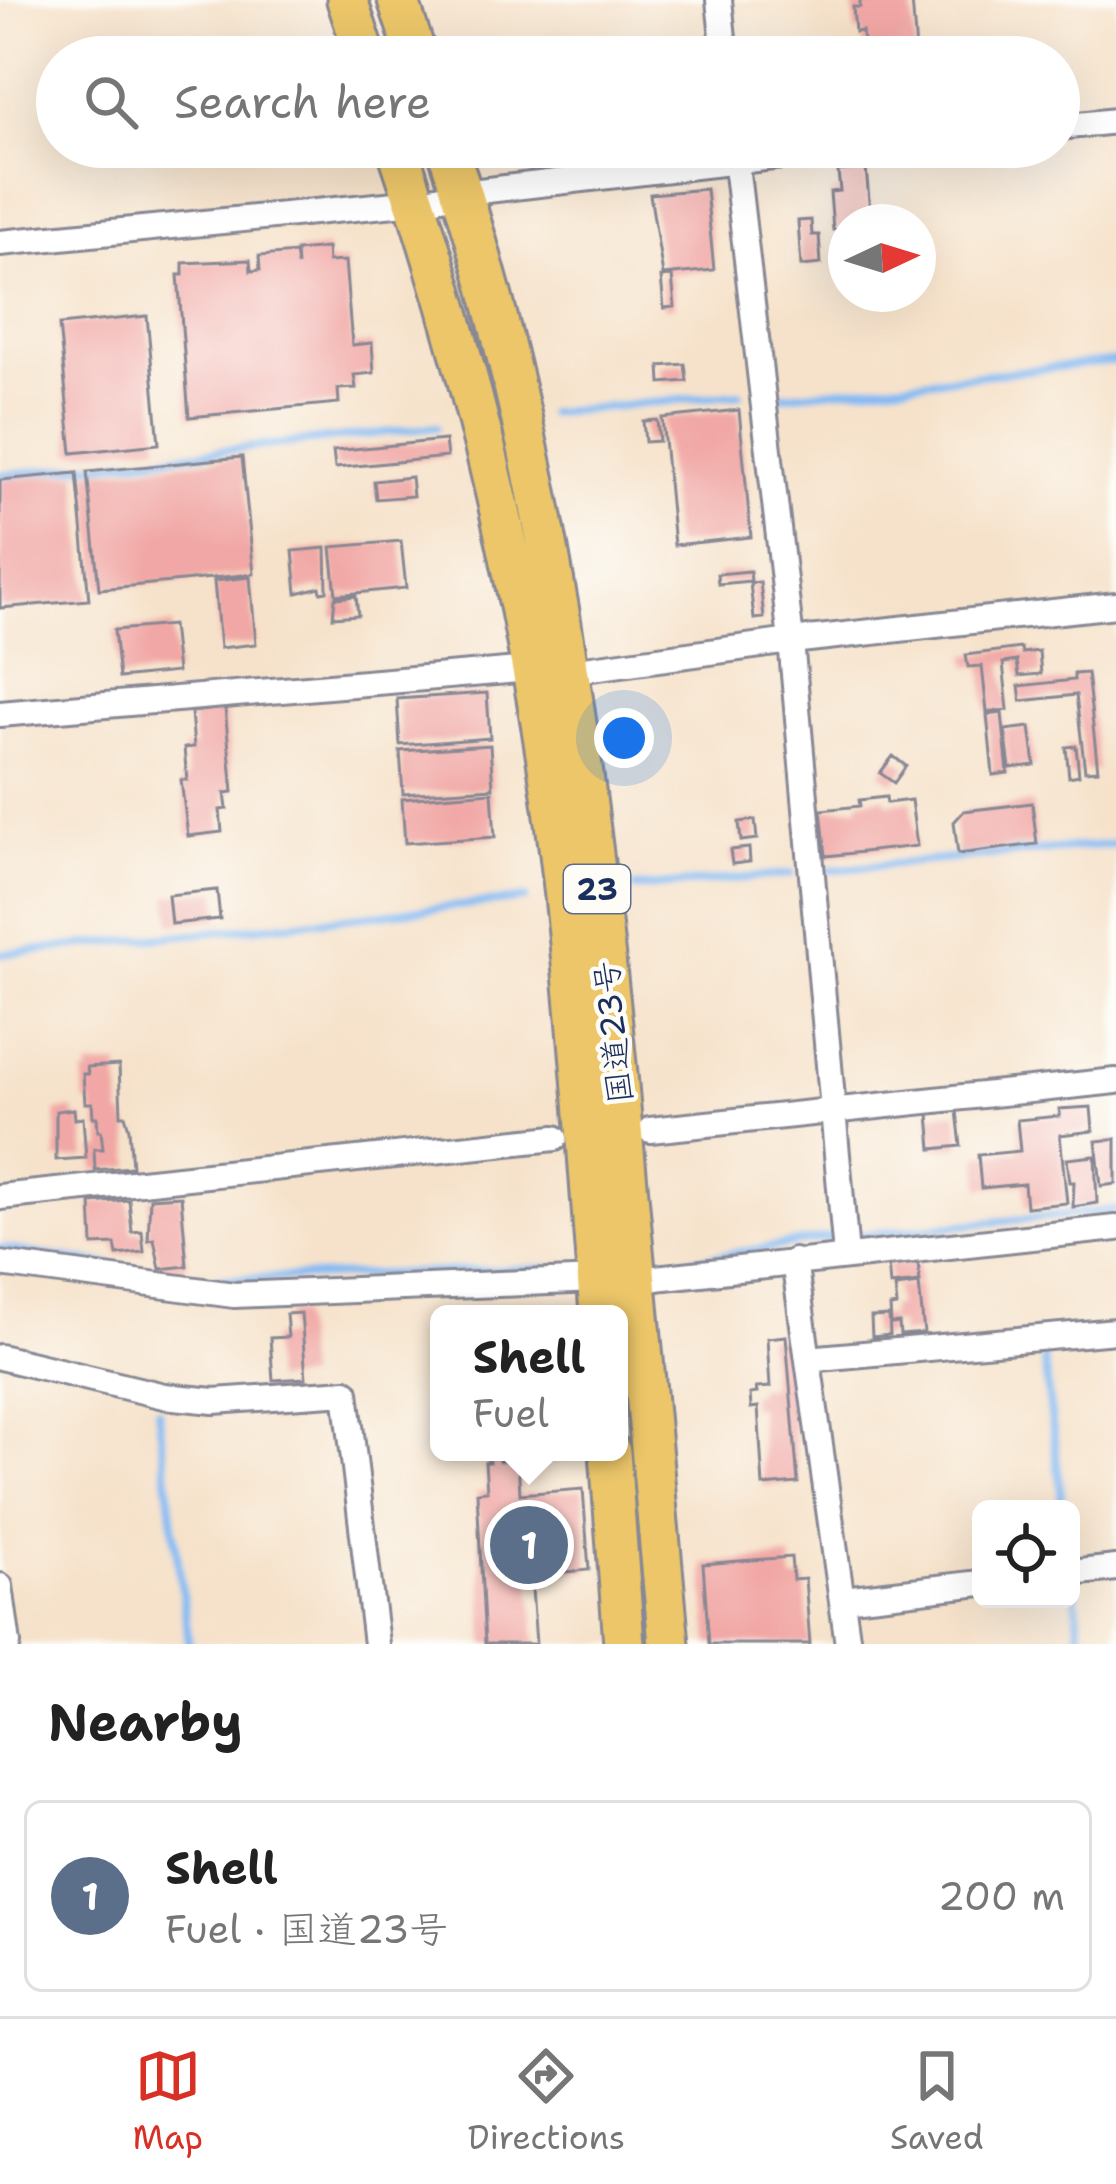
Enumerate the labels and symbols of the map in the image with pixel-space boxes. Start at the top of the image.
north arrow [828,204,936,312]
your location [594,708,654,768]
road number: 23 [564,865,630,913]
street label: 国道23号 [583,958,643,1106]
pin: 1 [490,1500,568,1590]

